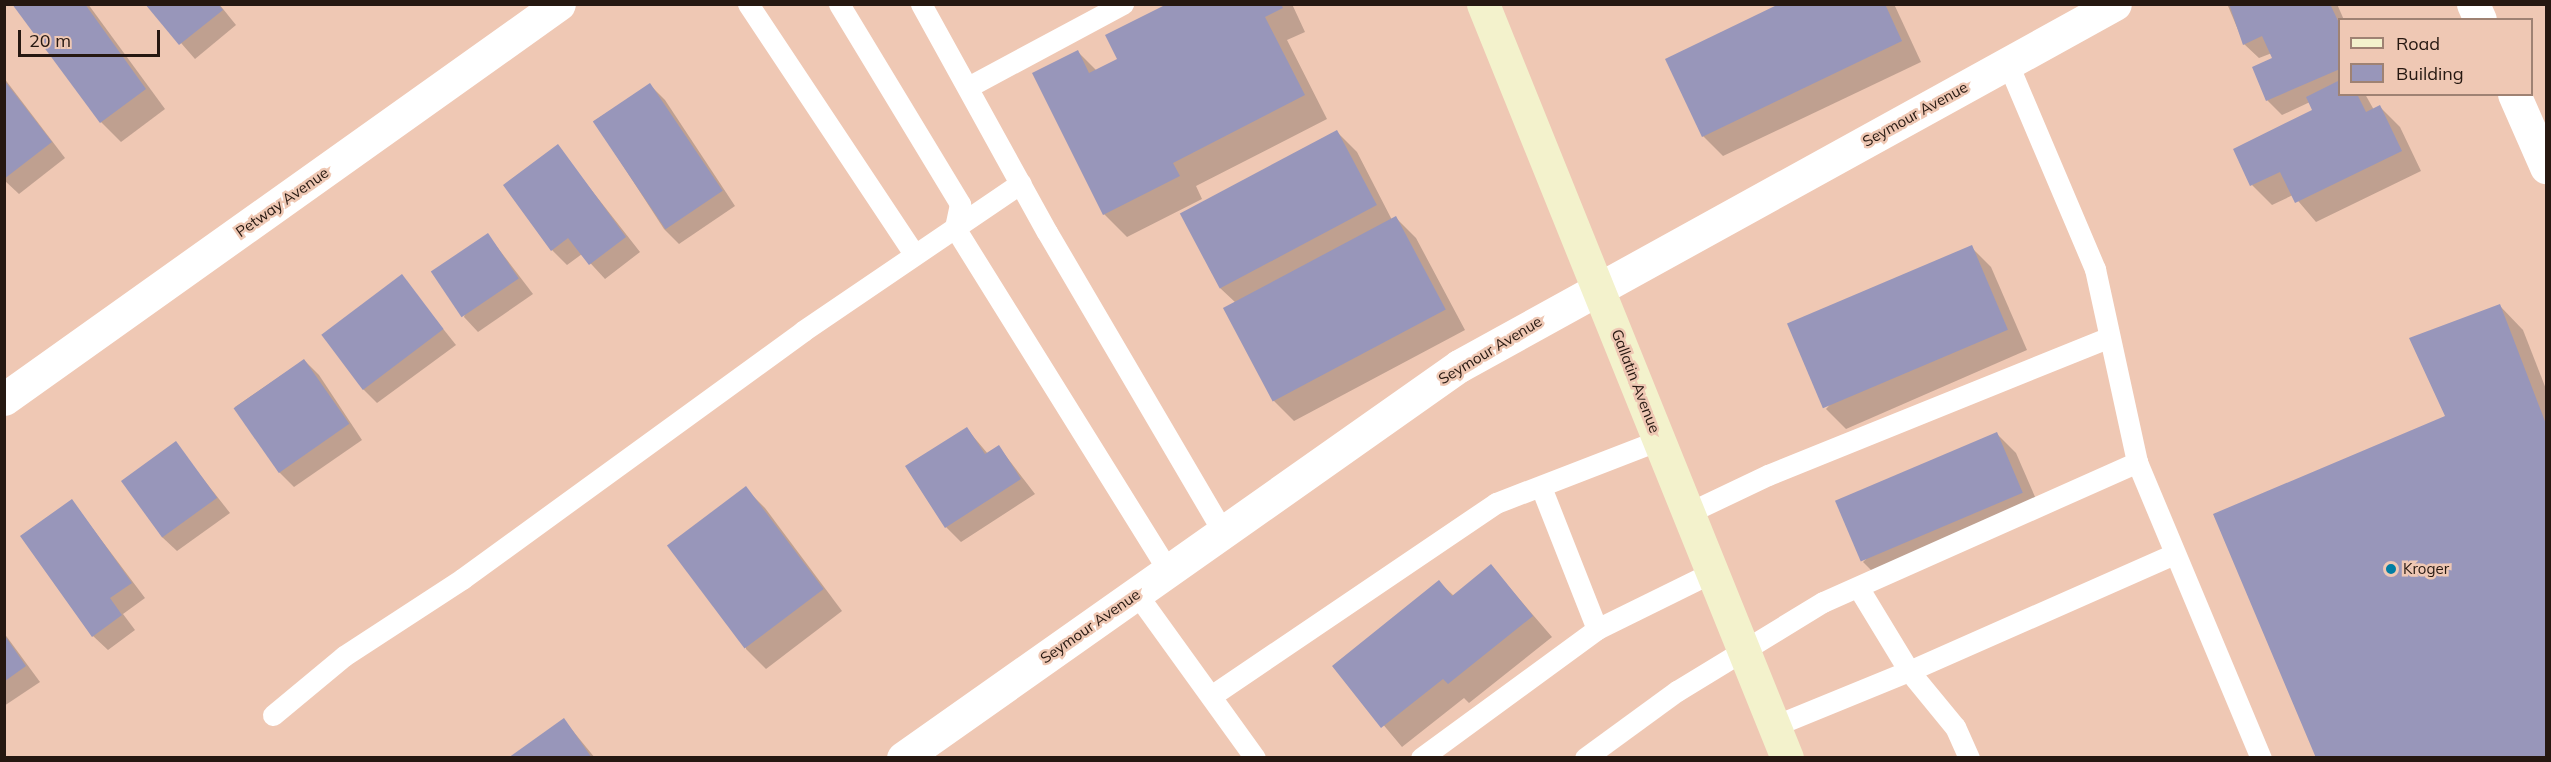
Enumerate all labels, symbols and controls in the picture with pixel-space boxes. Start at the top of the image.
scale bar [21,18,164,56]
legend [2338,18,2533,96]
text: 20 m [29,29,71,52]
text: Road [2396,32,2440,55]
text: Building [2396,62,2464,85]
street label: Seymour Avenue [1859,78,1971,150]
street label: Petway Avenue [232,163,332,241]
street label: Seymour Avenue [1435,312,1545,388]
street label: Gallatin Avenue [1608,326,1664,436]
place label: Kroger [2403,560,2449,578]
marker: Kroger [2384,562,2398,576]
street label: Seymour Avenue [1037,585,1143,667]

